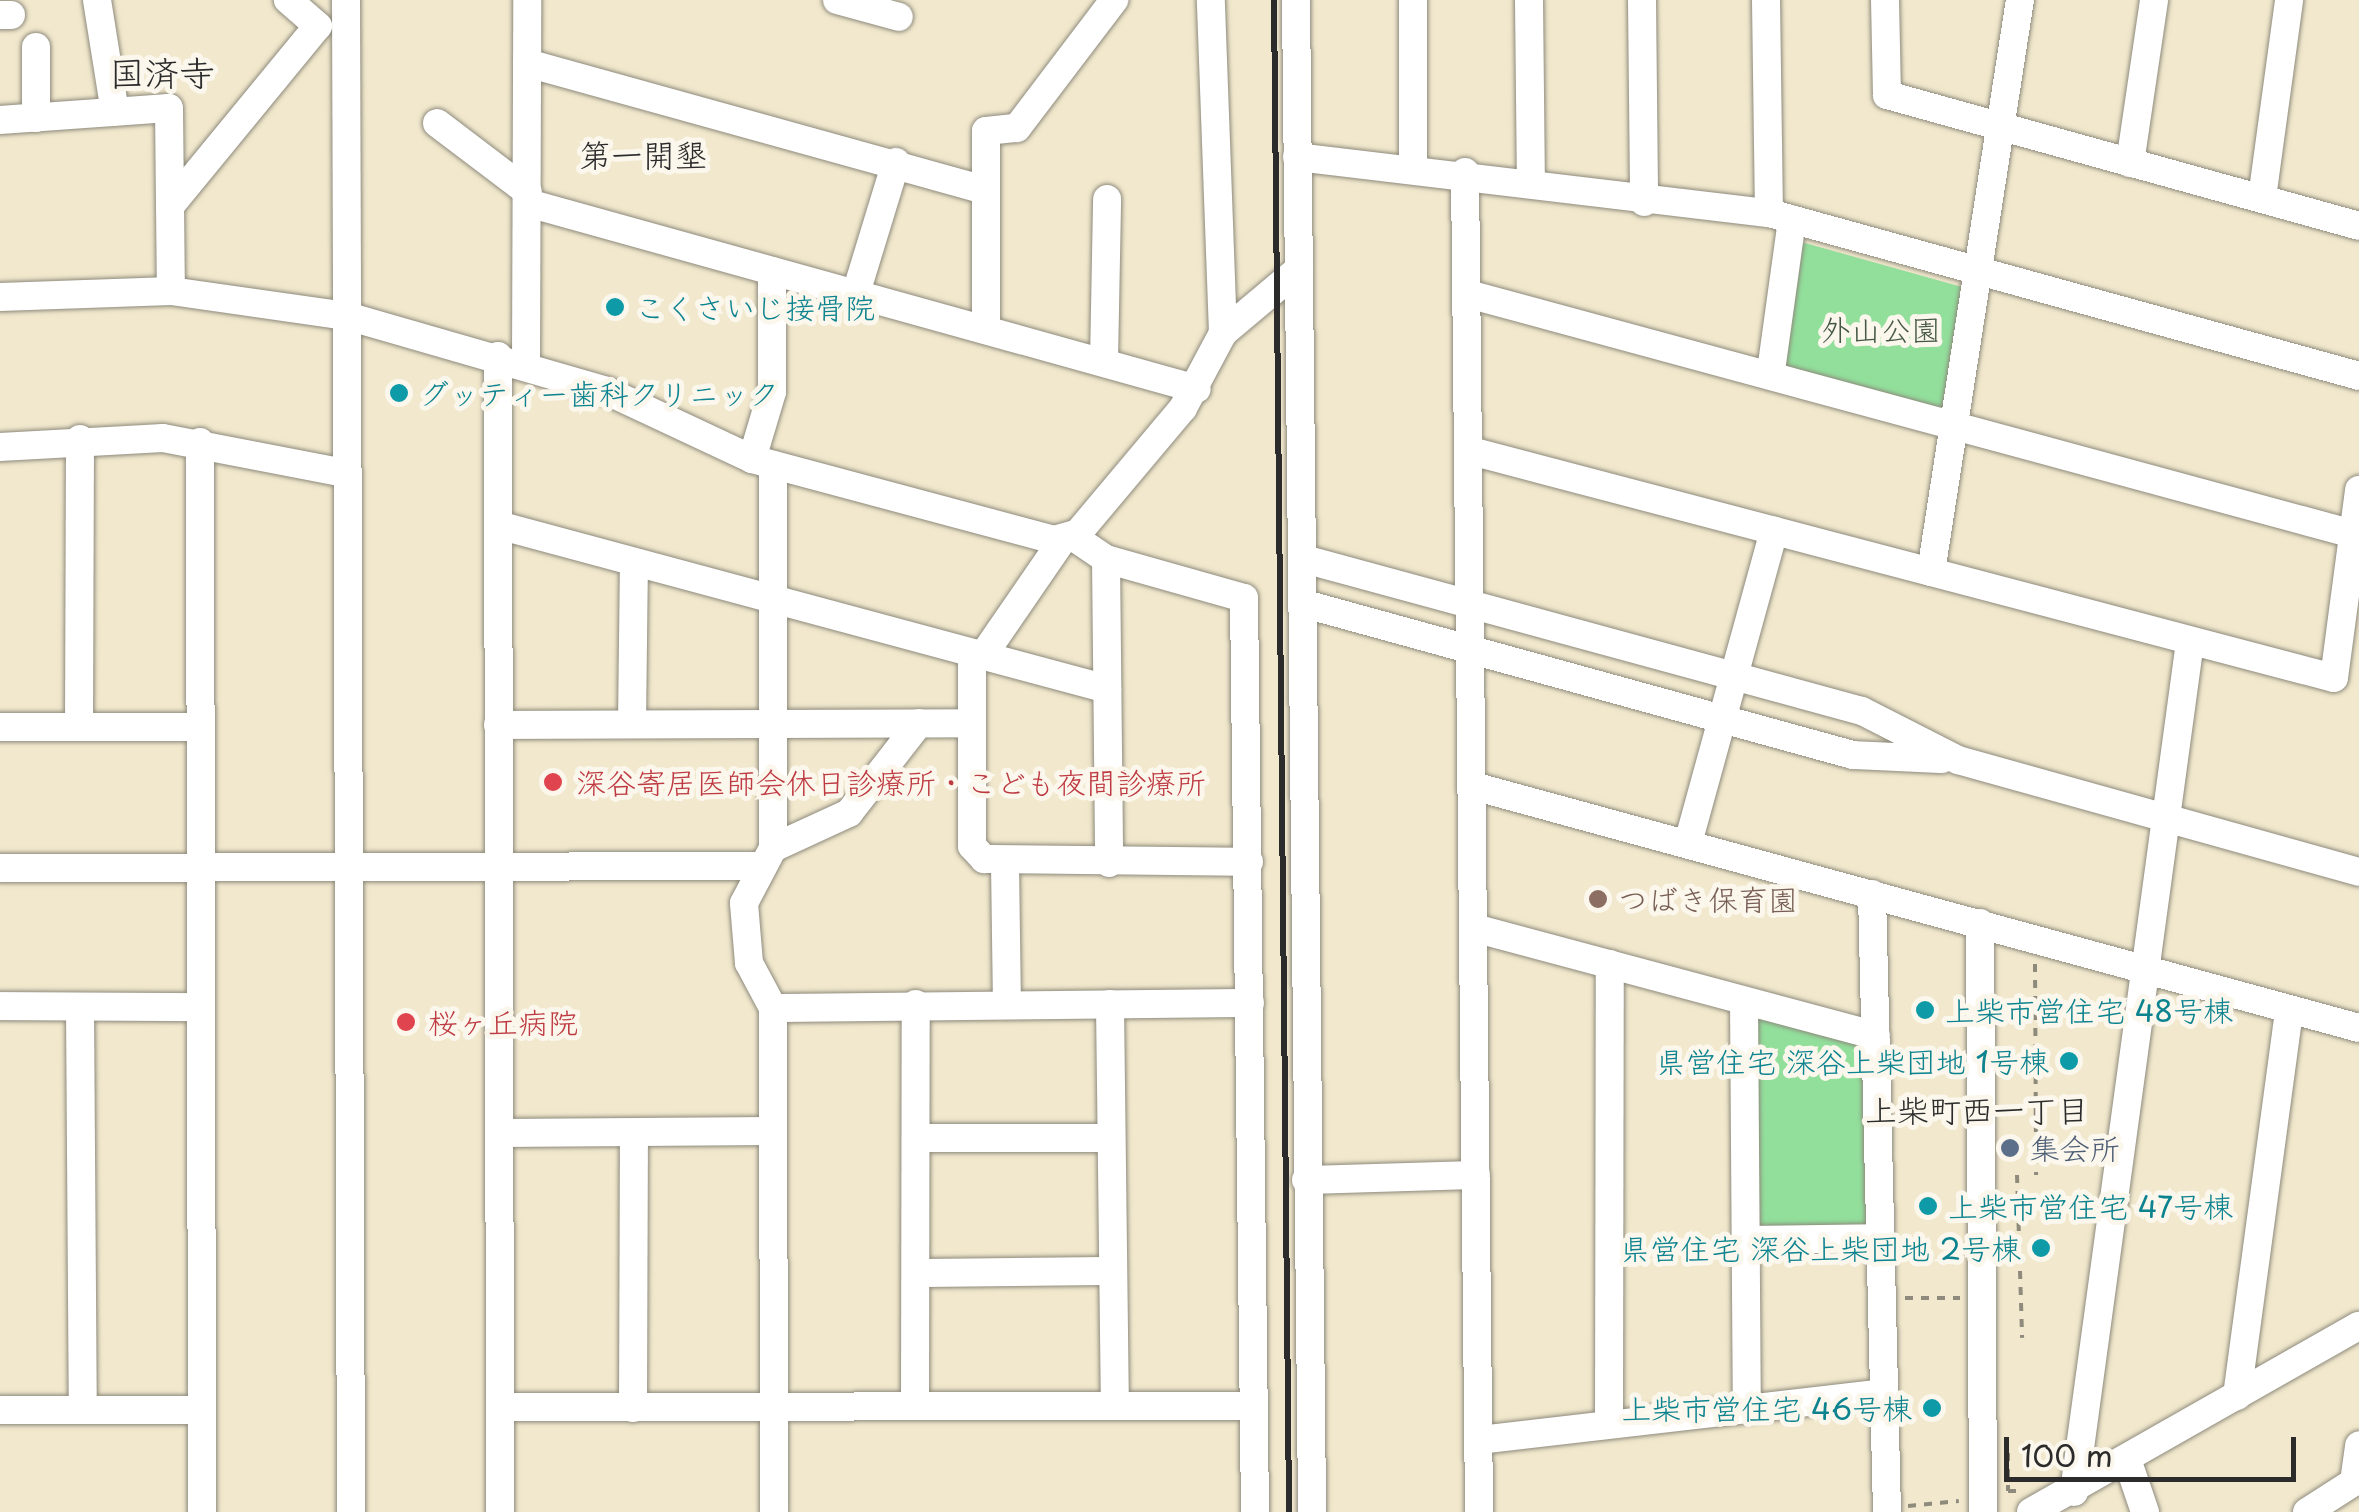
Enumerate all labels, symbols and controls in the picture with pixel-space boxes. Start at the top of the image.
district label: 国済寺 [110,51,214,93]
district label: 第一開墾 [579,135,707,173]
place label: こくさいじ接骨院 [635,289,875,325]
marker: こくさいじ接骨院 [604,296,626,318]
park label: 外山公園 [1821,311,1941,347]
place label: グッティー歯科クリニック [419,375,779,411]
marker: グッティー歯科クリニック [388,382,410,404]
place label: 深谷寄居医師会休日診療所・こども夜間診療所 [576,764,1206,800]
marker: 深谷寄居医師会休日診療所・こども夜間診療所 [540,769,566,795]
place label: つばき保育園 [1618,881,1798,917]
marker: つばき保育園 [1587,888,1609,910]
place label: 上柴市営住宅 48号棟 [1945,992,2233,1028]
marker: 上柴市営住宅 48号棟 [1914,999,1936,1021]
place label: 桜ヶ丘病院 [428,1004,578,1040]
marker: 桜ヶ丘病院 [393,1009,419,1035]
place label: 県営住宅 深谷上柴団地 1号棟 [1656,1043,2049,1079]
marker: 県営住宅 深谷上柴団地 1号棟 [2058,1050,2080,1072]
district label: 上柴町西一丁目 [1865,1090,2089,1128]
place label: 集会所 [2030,1130,2120,1166]
marker: 集会所 [1999,1137,2021,1159]
place label: 上柴市営住宅 47号棟 [1948,1188,2233,1224]
marker: 上柴市営住宅 47号棟 [1917,1195,1939,1217]
place label: 県営住宅 深谷上柴団地 2号棟 [1620,1230,2021,1266]
marker: 県営住宅 深谷上柴団地 2号棟 [2030,1237,2052,1259]
place label: 上柴市営住宅 46号棟 [1621,1390,1912,1426]
marker: 上柴市営住宅 46号棟 [1921,1397,1943,1419]
scale bar [2009,1417,2302,1479]
text: 100 m [2021,1432,2113,1477]

